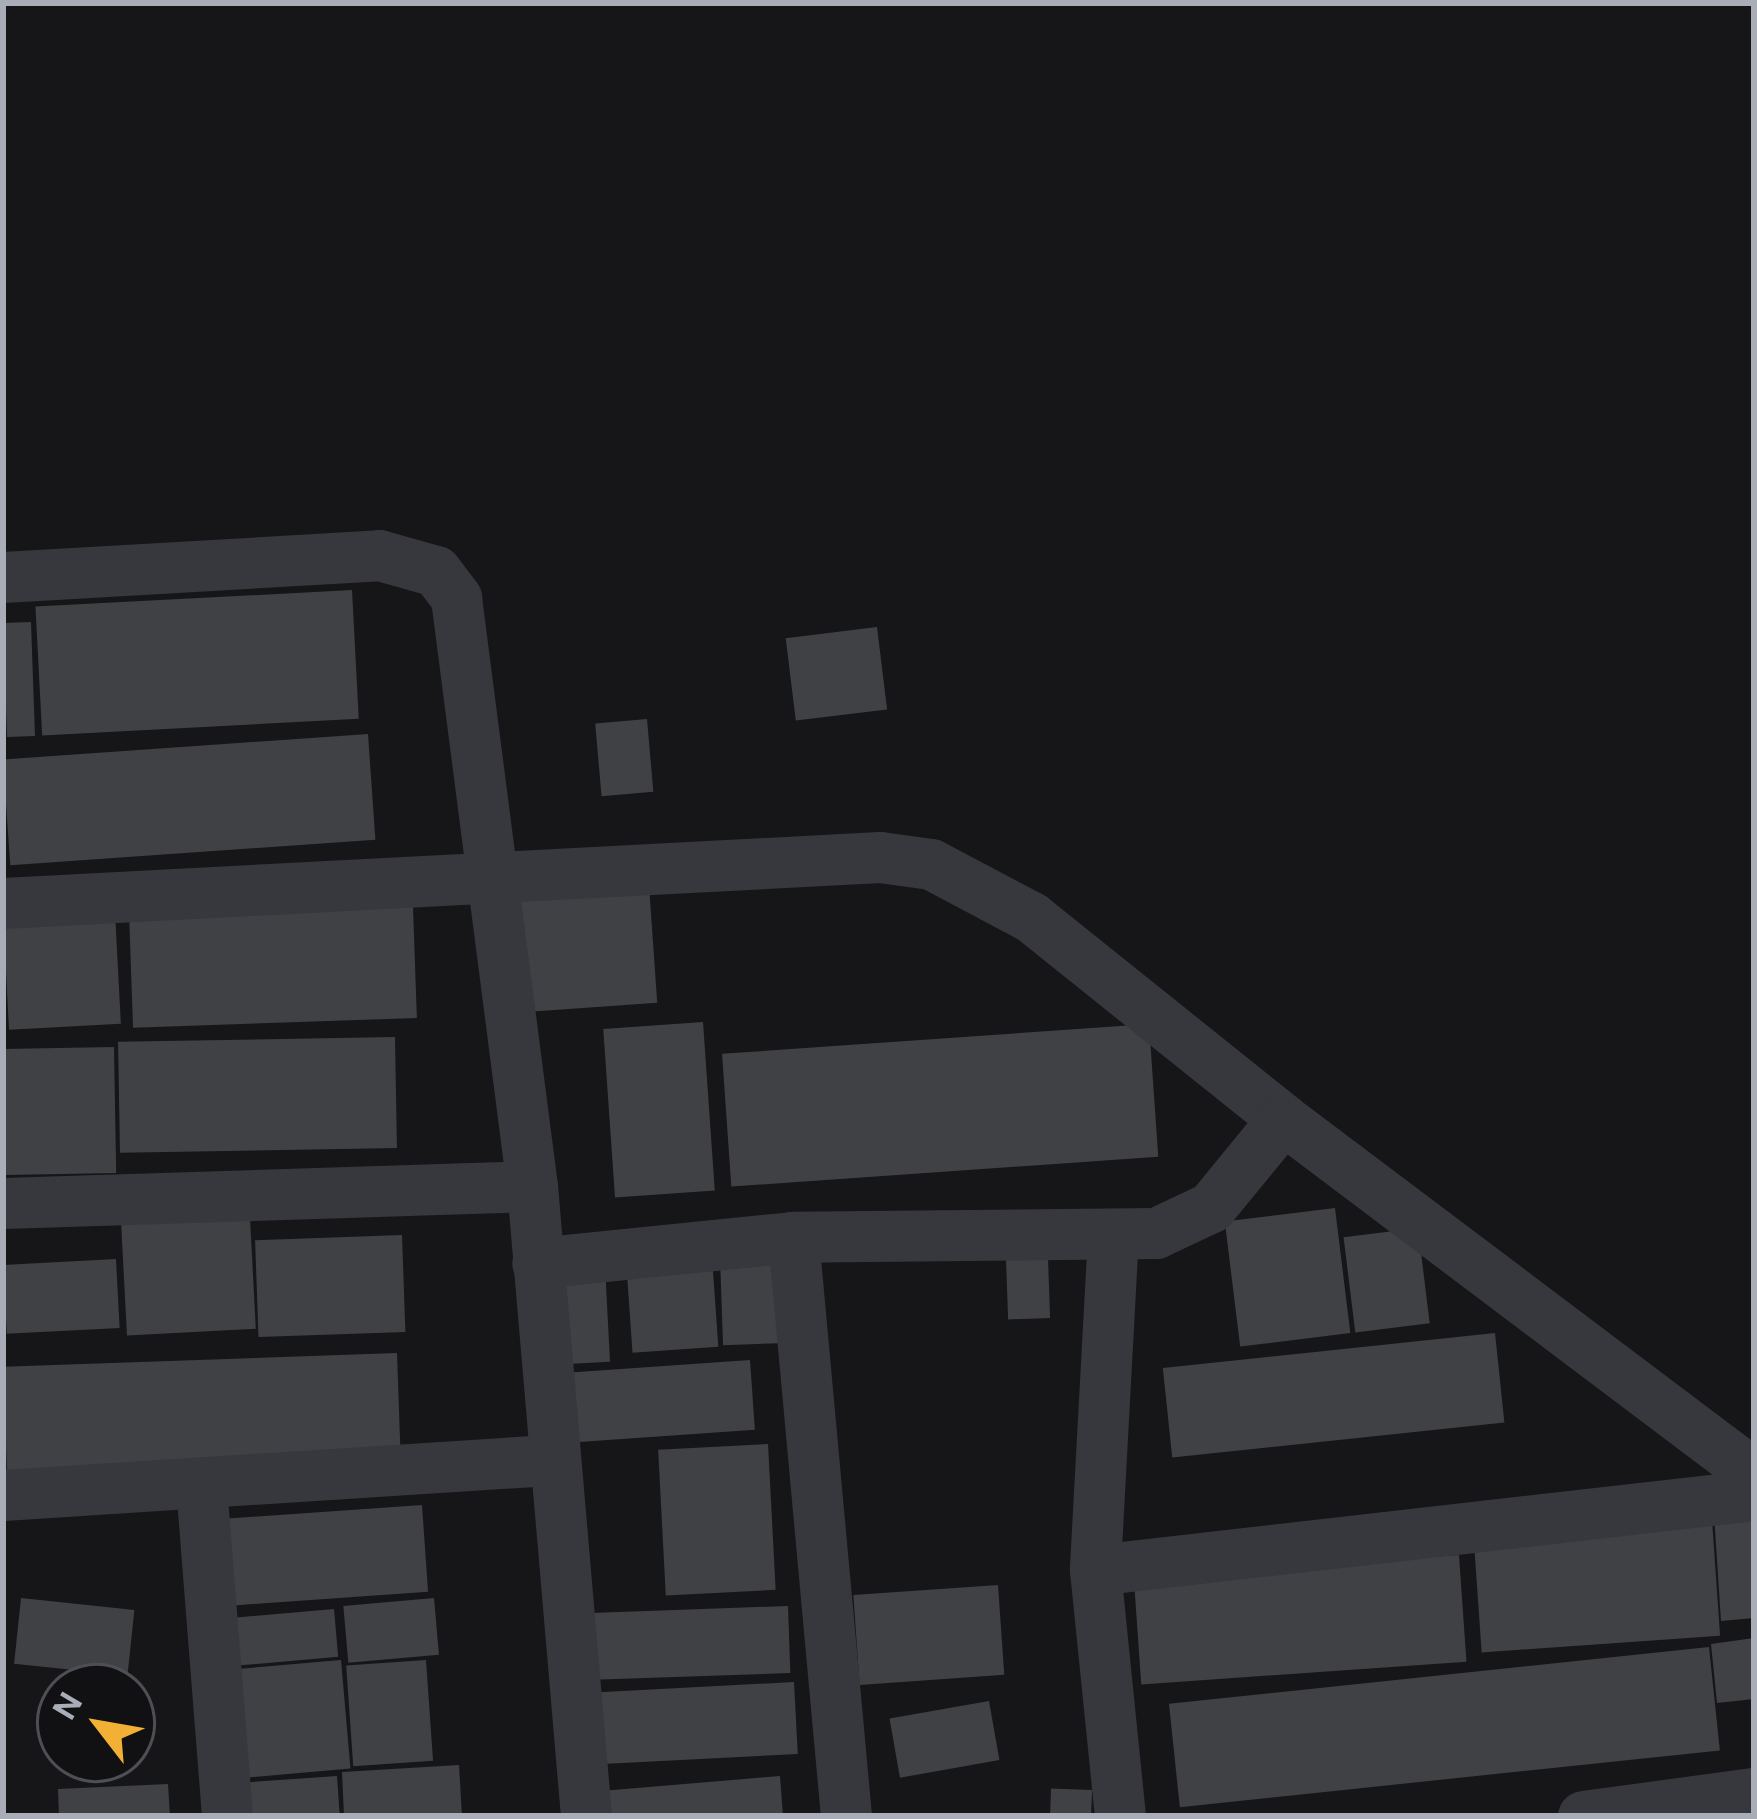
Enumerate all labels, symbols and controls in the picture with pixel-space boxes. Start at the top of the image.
north arrow [36,1663,156,1783]
text: N [43,1684,92,1727]

